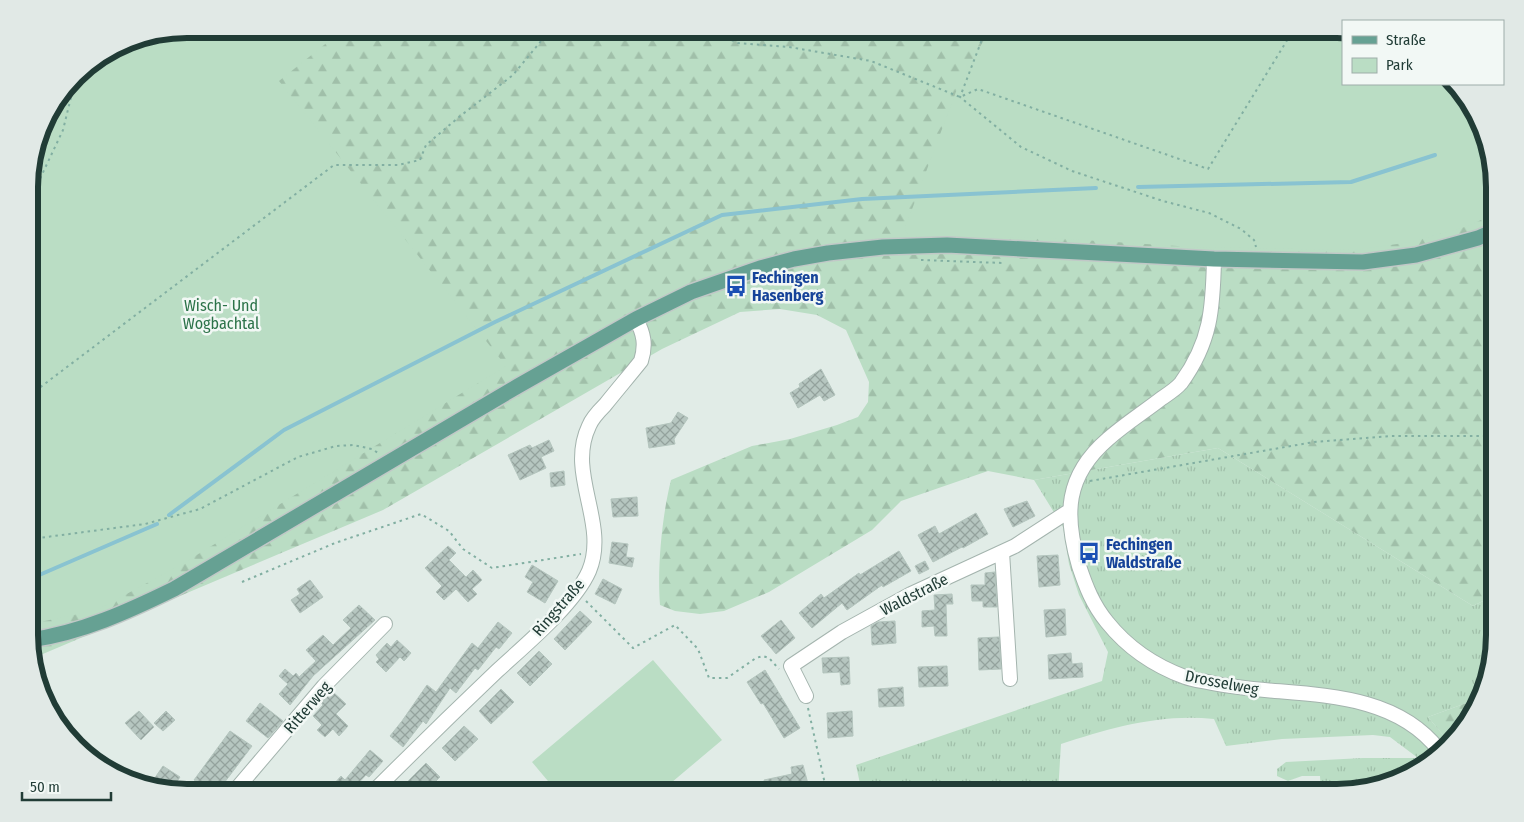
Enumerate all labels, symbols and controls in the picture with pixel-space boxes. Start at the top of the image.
legend [1342,20,1504,85]
text: Straße [1386,31,1426,49]
text: Park [1386,56,1413,74]
place label: Fechingen Hasenberg [752,268,824,305]
bus stop icon: Fechingen Hasenberg [723,273,749,299]
park label: Wisch- Und Wogbachtal [183,296,259,333]
place label: Fechingen Waldstraße [1106,535,1182,572]
bus stop icon: Fechingen Waldstraße [1076,540,1102,566]
street label: Waldstraße [877,569,951,620]
street label: Ringstraße [528,575,589,640]
street label: Drosselweg [1184,666,1261,699]
street label: Ritterweg [280,677,335,737]
scale bar [22,770,111,802]
text: 50 m [30,778,60,796]

